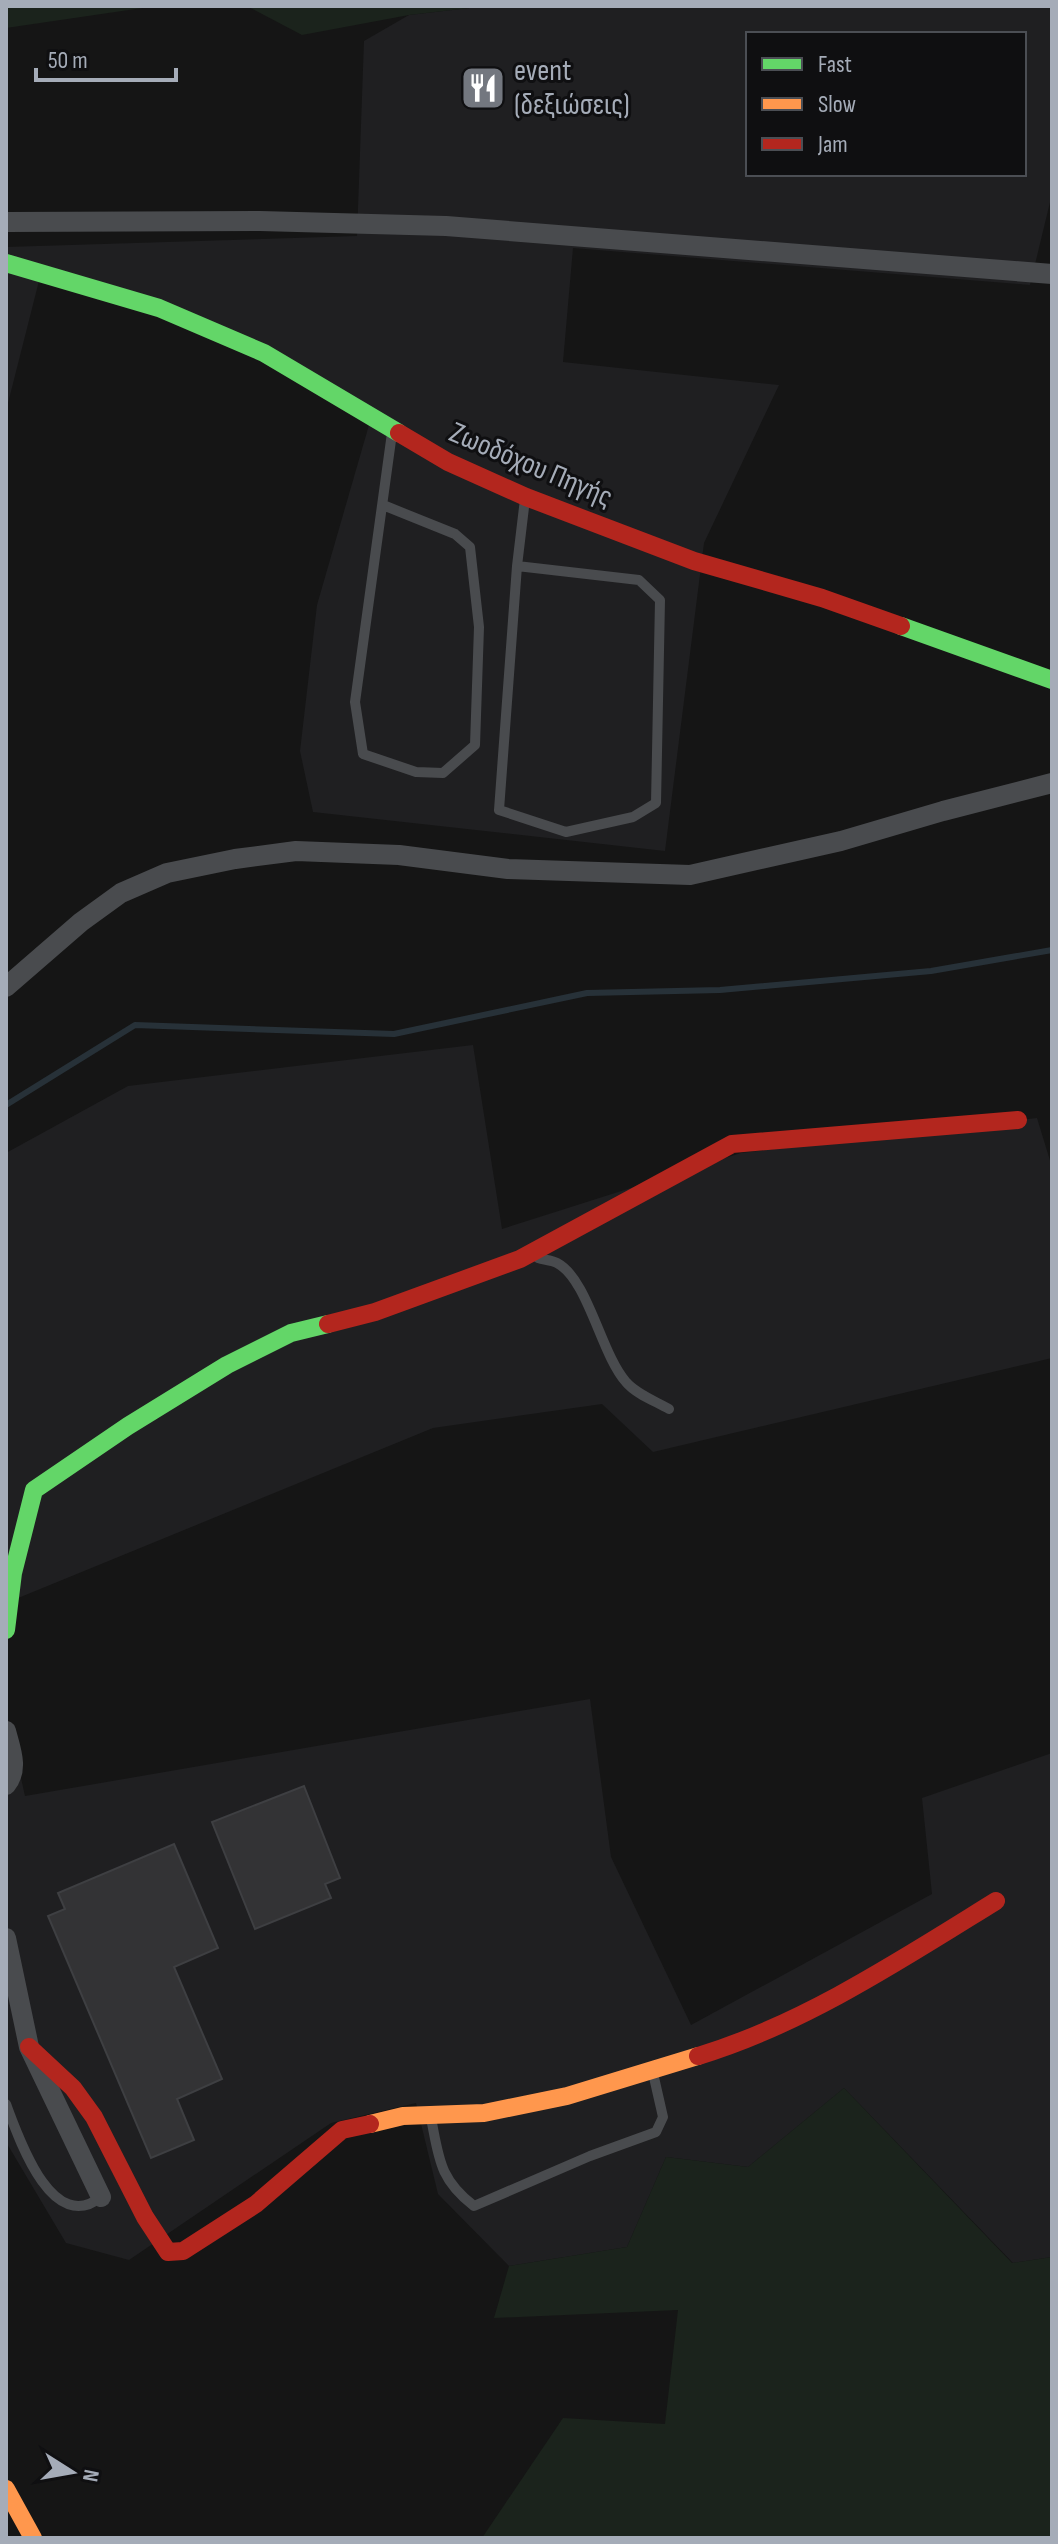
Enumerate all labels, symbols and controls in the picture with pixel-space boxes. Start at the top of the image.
scale bar [36,32,176,82]
legend [746,32,1026,176]
text: 50 m [48,46,88,75]
text: Fast [818,50,852,79]
place label: event (δεξιώσεις) [514,53,630,123]
restaurant icon: event (δεξιώσεις) [459,64,507,112]
text: Slow [818,90,856,119]
text: Jam [817,130,848,159]
street label: Ζωοδόχου Πηγής [444,415,618,515]
north arrow [32,2432,112,2512]
text: N [76,2467,105,2484]

